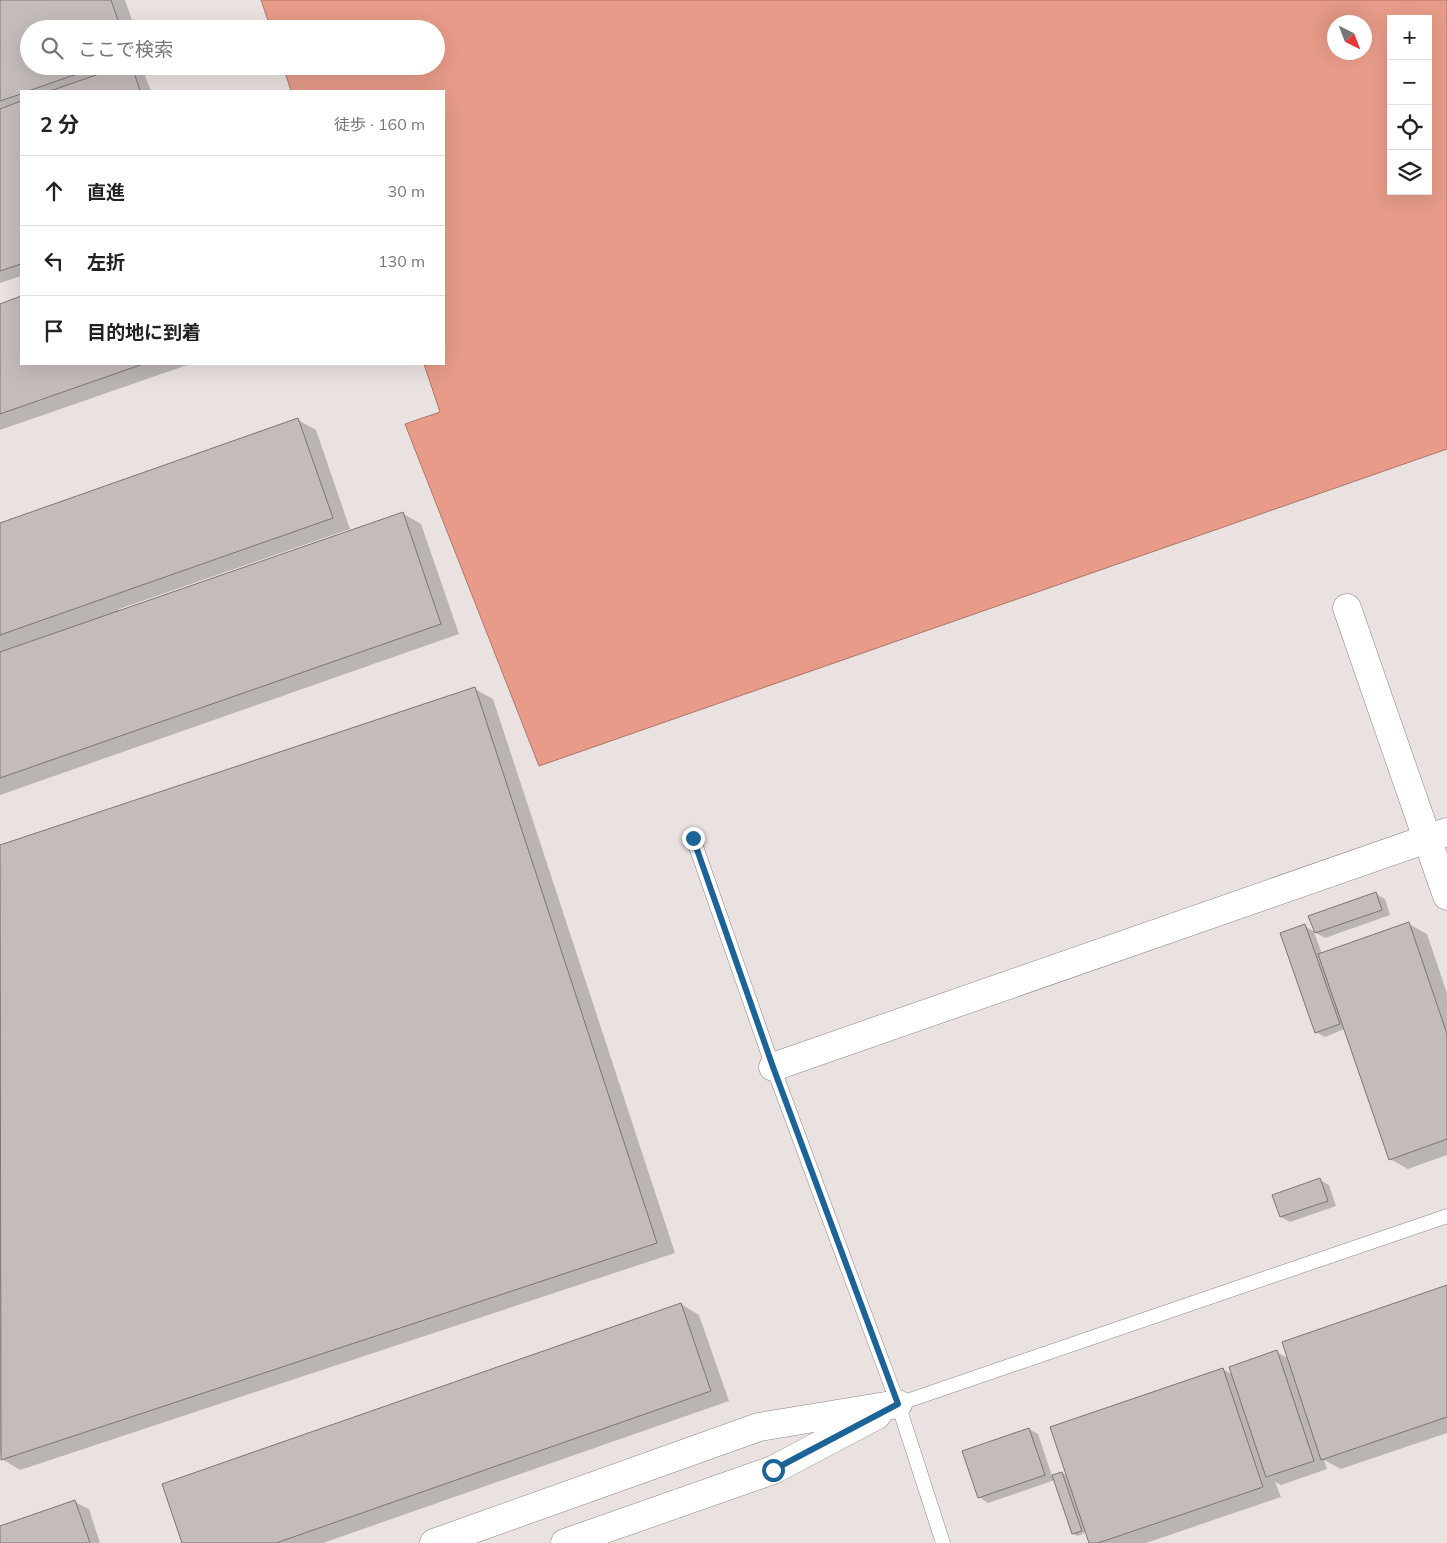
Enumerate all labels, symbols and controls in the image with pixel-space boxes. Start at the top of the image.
north arrow [1327,15,1372,60]
map controls [1387,15,1432,195]
button: + [1387,15,1432,60]
search box [20,20,445,75]
icon: search [38,34,66,62]
text: ここで検索 [78,37,173,61]
button: − [1387,60,1432,105]
button: locate [1387,105,1432,150]
text: 2 分 [40,111,79,137]
text: 徒歩 · 160 m [334,114,425,134]
button: layers [1387,150,1432,195]
icon: ahead [40,177,68,205]
text: 直進 [87,180,125,204]
text: 30 m [388,181,425,201]
icon: left [40,247,68,275]
text: 左折 [87,250,125,274]
text: 130 m [378,251,425,271]
icon: arrive [40,317,68,345]
text: 目的地に到着 [87,320,201,344]
route end [682,827,705,850]
route start [762,1459,785,1482]

